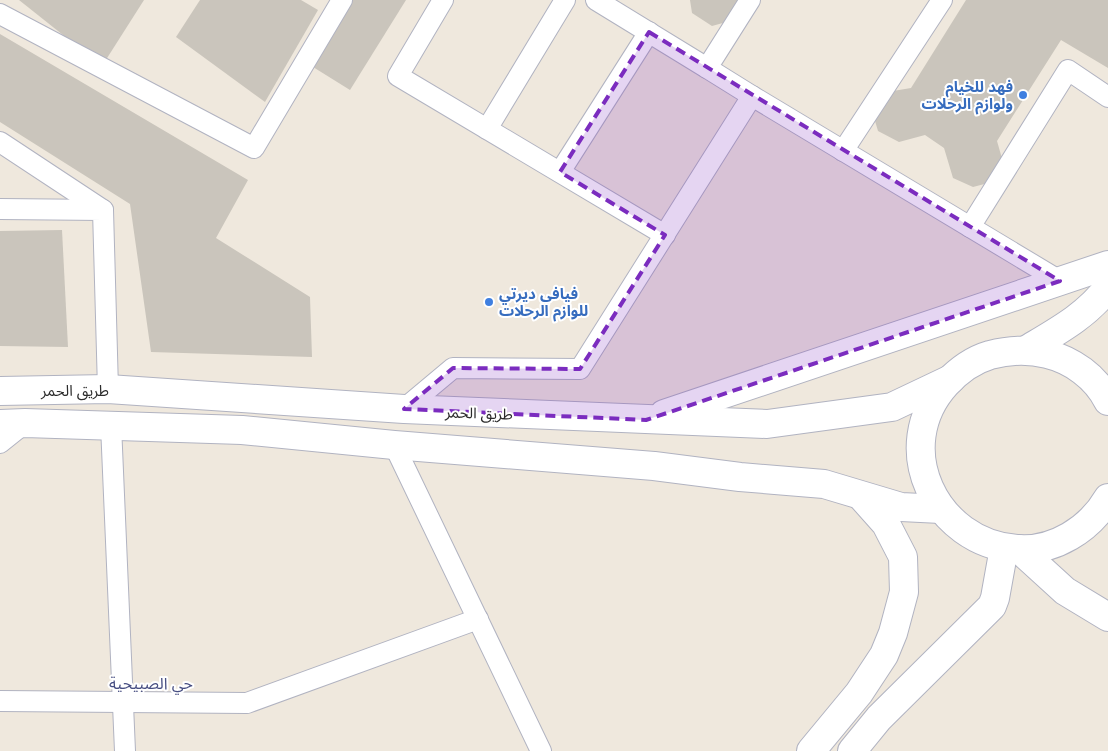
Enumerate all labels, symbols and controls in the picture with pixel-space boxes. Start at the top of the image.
place label: فهد للخيام ولوازم الرحلات [921,77,1013,115]
marker: فهد للخيام ولوازم الرحلات [1017,89,1029,101]
place label: فيافي ديرتي للوازم الرحلات [499,284,588,322]
marker: فيافي ديرتي للوازم الرحلات [483,296,495,308]
street label: طريق الحمر [40,381,109,401]
street label: طريق الحمر [444,402,513,425]
district label: حي الصبيحية [109,674,193,695]

